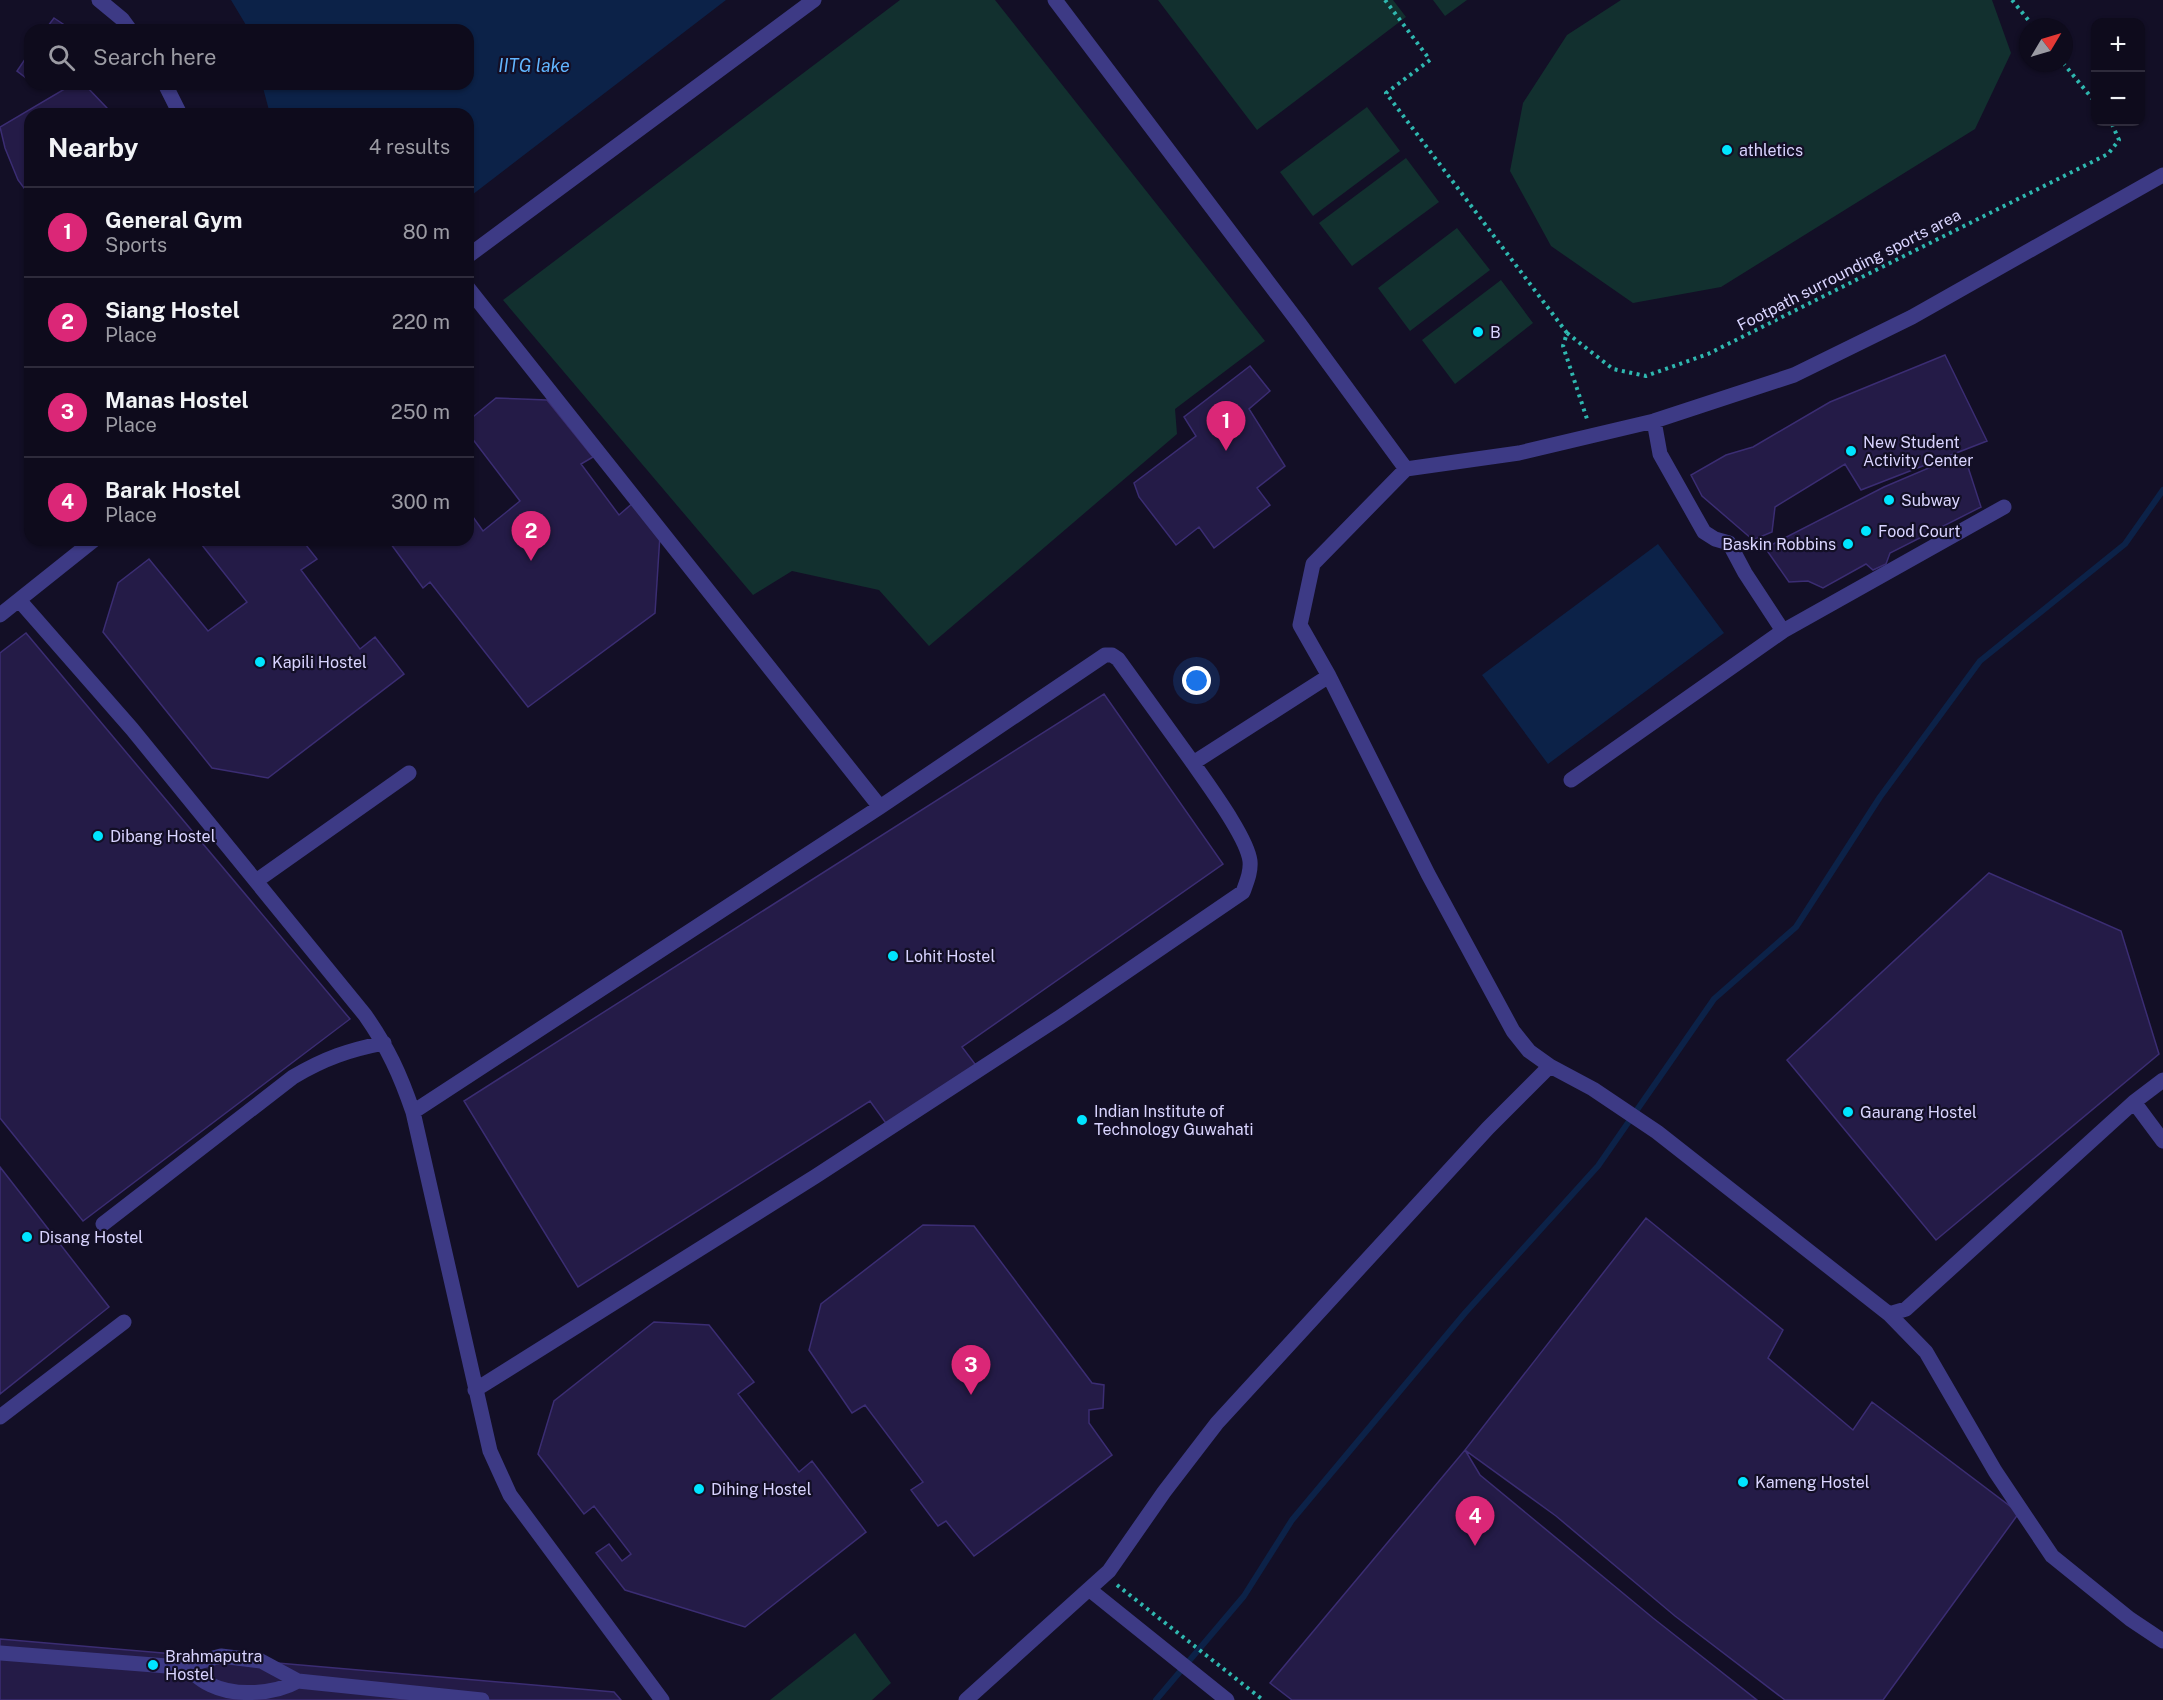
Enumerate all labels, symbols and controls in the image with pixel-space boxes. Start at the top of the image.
north arrow [2019,18,2073,72]
map controls [2091,18,2145,126]
button: + [2091,18,2145,72]
search box [24,24,474,90]
icon: search [45,41,78,74]
text: Search here [93,44,217,70]
water label: IITG lake [498,55,570,76]
button: − [2091,72,2145,126]
text: Nearby [48,132,138,163]
text: 4 results [369,135,450,159]
place label: athletics [1739,141,1803,160]
marker: athletics [1720,143,1734,157]
street label: Footpath surrounding sports area [1734,205,1964,335]
text: General Gym [105,207,242,233]
text: 1 [63,220,72,244]
text: 80 m [403,220,450,244]
text: Sports [105,233,167,257]
text: Siang Hostel [105,297,240,323]
text: 2 [61,310,74,334]
text: 220 m [392,310,450,334]
text: Place [105,323,157,347]
place label: B [1490,323,1501,342]
marker: B [1471,325,1485,339]
text: Manas Hostel [105,387,249,413]
text: 3 [61,400,74,424]
text: 250 m [391,400,450,424]
pin: 1 [1206,402,1246,451]
text: Place [105,413,157,437]
place label: New Student Activity Center [1863,433,1974,470]
marker: New Student Activity Center [1844,444,1858,458]
text: Barak Hostel [105,477,241,503]
text: 4 [61,490,74,514]
text: 300 m [391,490,450,514]
place label: Subway [1901,491,1960,510]
marker: Subway [1882,493,1896,507]
text: Place [105,503,157,527]
pin: 2 [512,512,550,561]
place label: Food Court [1878,522,1960,541]
marker: Food Court [1859,524,1873,538]
place label: Baskin Robbins [1722,535,1836,554]
marker: Baskin Robbins [1841,537,1855,551]
place label: Kapili Hostel [272,653,367,672]
marker: Kapili Hostel [253,655,267,669]
your location [1182,666,1211,695]
place label: Dibang Hostel [110,827,216,846]
marker: Dibang Hostel [91,829,105,843]
place label: Lohit Hostel [905,947,995,966]
marker: Lohit Hostel [886,949,900,963]
place label: Indian Institute of Technology Guwahati [1094,1102,1253,1139]
place label: Gaurang Hostel [1860,1103,1977,1122]
marker: Gaurang Hostel [1841,1105,1855,1119]
marker: Indian Institute of Technology Guwahati [1075,1113,1089,1127]
place label: Disang Hostel [39,1228,143,1247]
marker: Disang Hostel [20,1230,34,1244]
pin: 3 [952,1346,990,1395]
place label: Kameng Hostel [1755,1473,1870,1492]
marker: Kameng Hostel [1736,1475,1750,1489]
place label: Dihing Hostel [711,1480,812,1499]
marker: Dihing Hostel [692,1482,706,1496]
pin: 4 [1456,1496,1494,1546]
place label: Brahmaputra Hostel [165,1647,262,1684]
marker: Brahmaputra Hostel [146,1658,160,1672]

